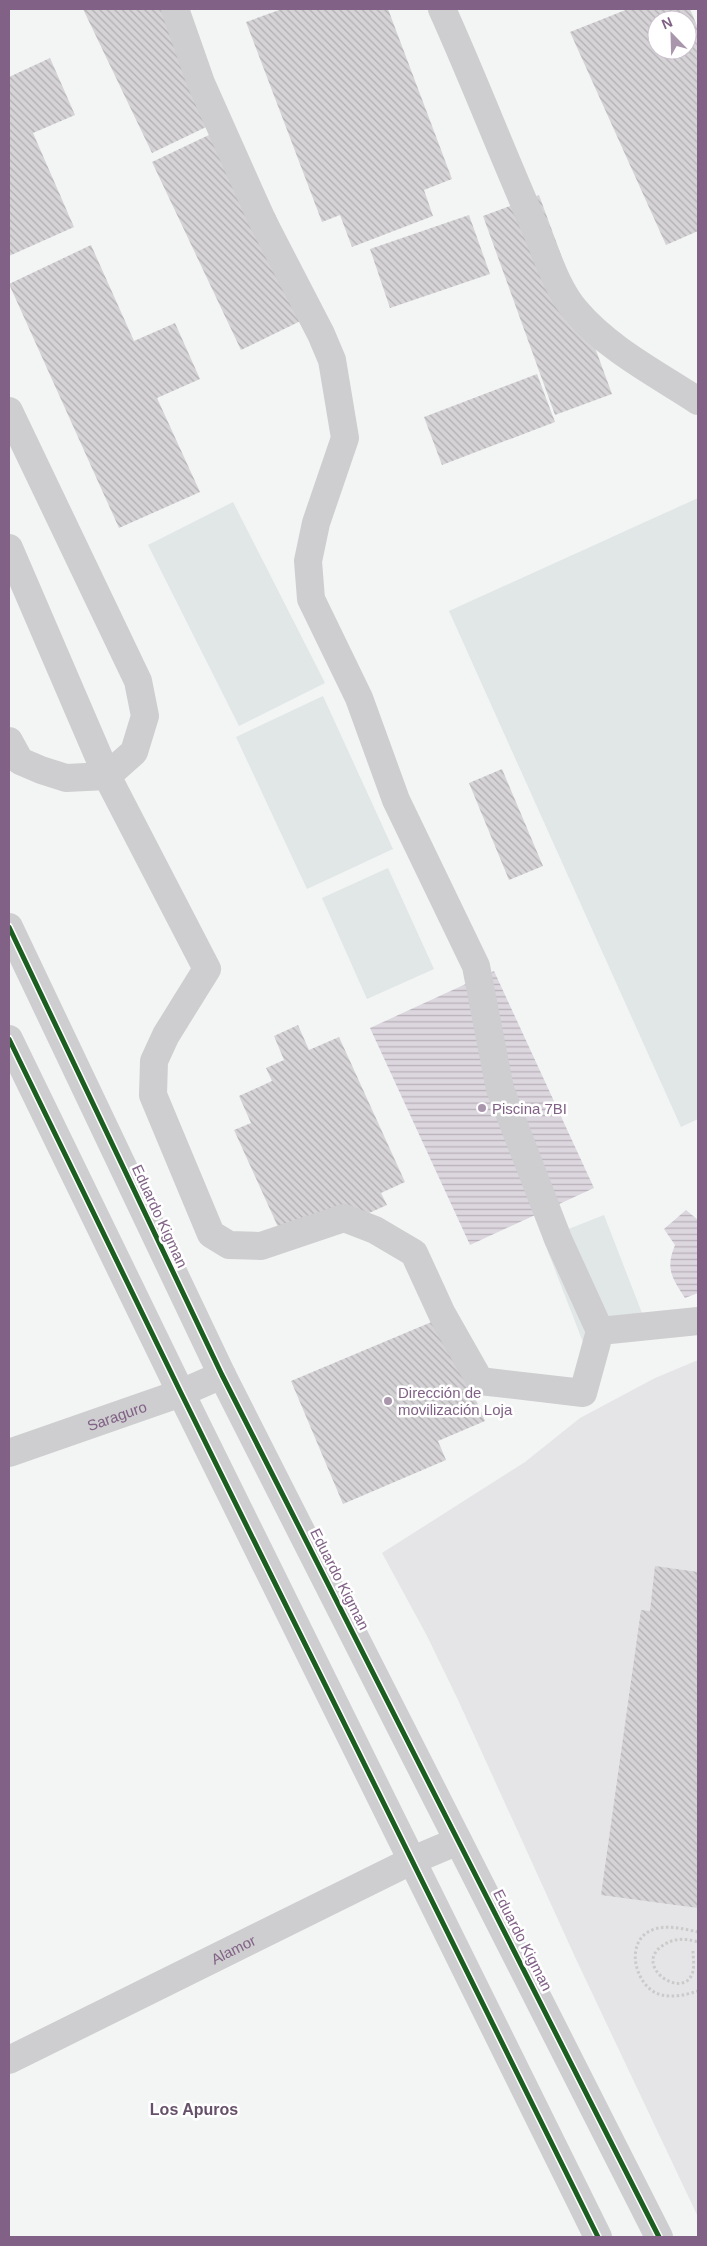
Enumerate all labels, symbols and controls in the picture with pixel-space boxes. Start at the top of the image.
north arrow [647,10,697,60]
text: N [659,14,675,32]
place label: Piscina 7BI [492,1100,567,1117]
marker: Piscina 7BI [476,1102,488,1114]
street label: Eduardo Kigman [129,1162,191,1270]
place label: Dirección de movilización Loja [398,1384,513,1418]
marker: Dirección de movilización Loja [382,1395,394,1407]
street label: Saraguro [85,1397,149,1434]
street label: Eduardo Kigman [307,1525,373,1633]
street label: Eduardo Kigman [490,1886,556,1994]
street label: Alamor [208,1931,258,1967]
district label: Los Apuros [150,2101,238,2118]

